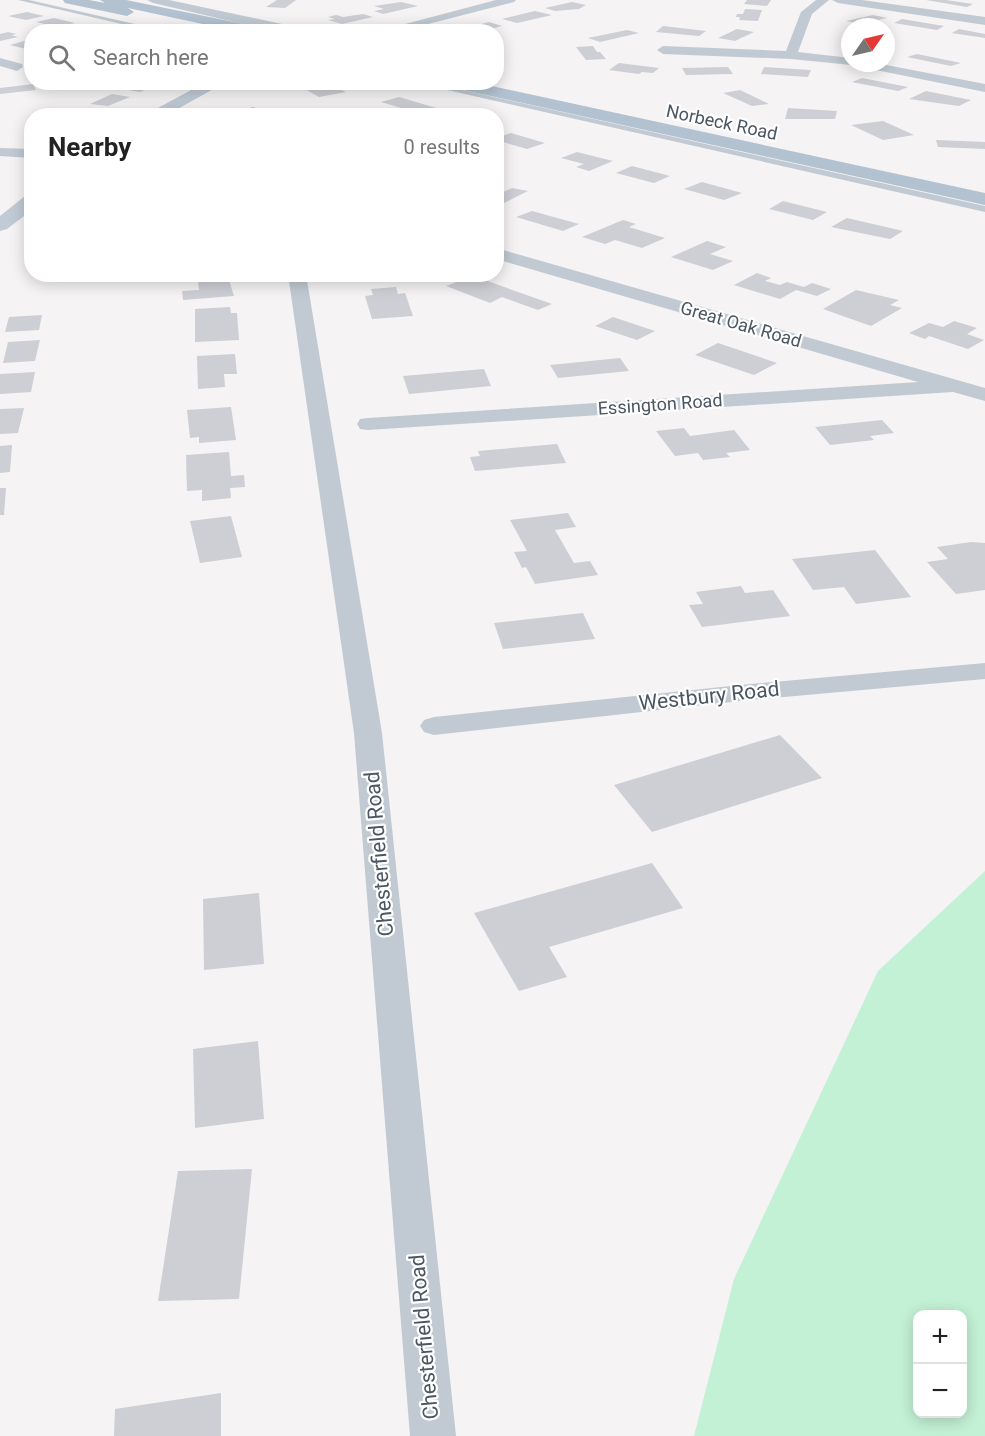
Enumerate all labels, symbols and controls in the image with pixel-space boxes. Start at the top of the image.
north arrow [841,18,895,72]
search box [24,24,504,90]
icon: search [45,41,78,74]
text: Search here [93,45,209,70]
street label: Norbeck Road [664,100,780,144]
text: Nearby [48,132,131,162]
text: 0 results [404,135,480,159]
street label: Great Oak Road [678,297,804,351]
street label: Essington Road [597,389,723,419]
street label: Westbury Road [638,677,780,715]
street label: Chesterfield Road [360,771,398,937]
street label: Chesterfield Road [405,1254,443,1420]
map controls [913,1310,967,1418]
button: + [913,1310,967,1364]
button: − [913,1364,967,1418]

